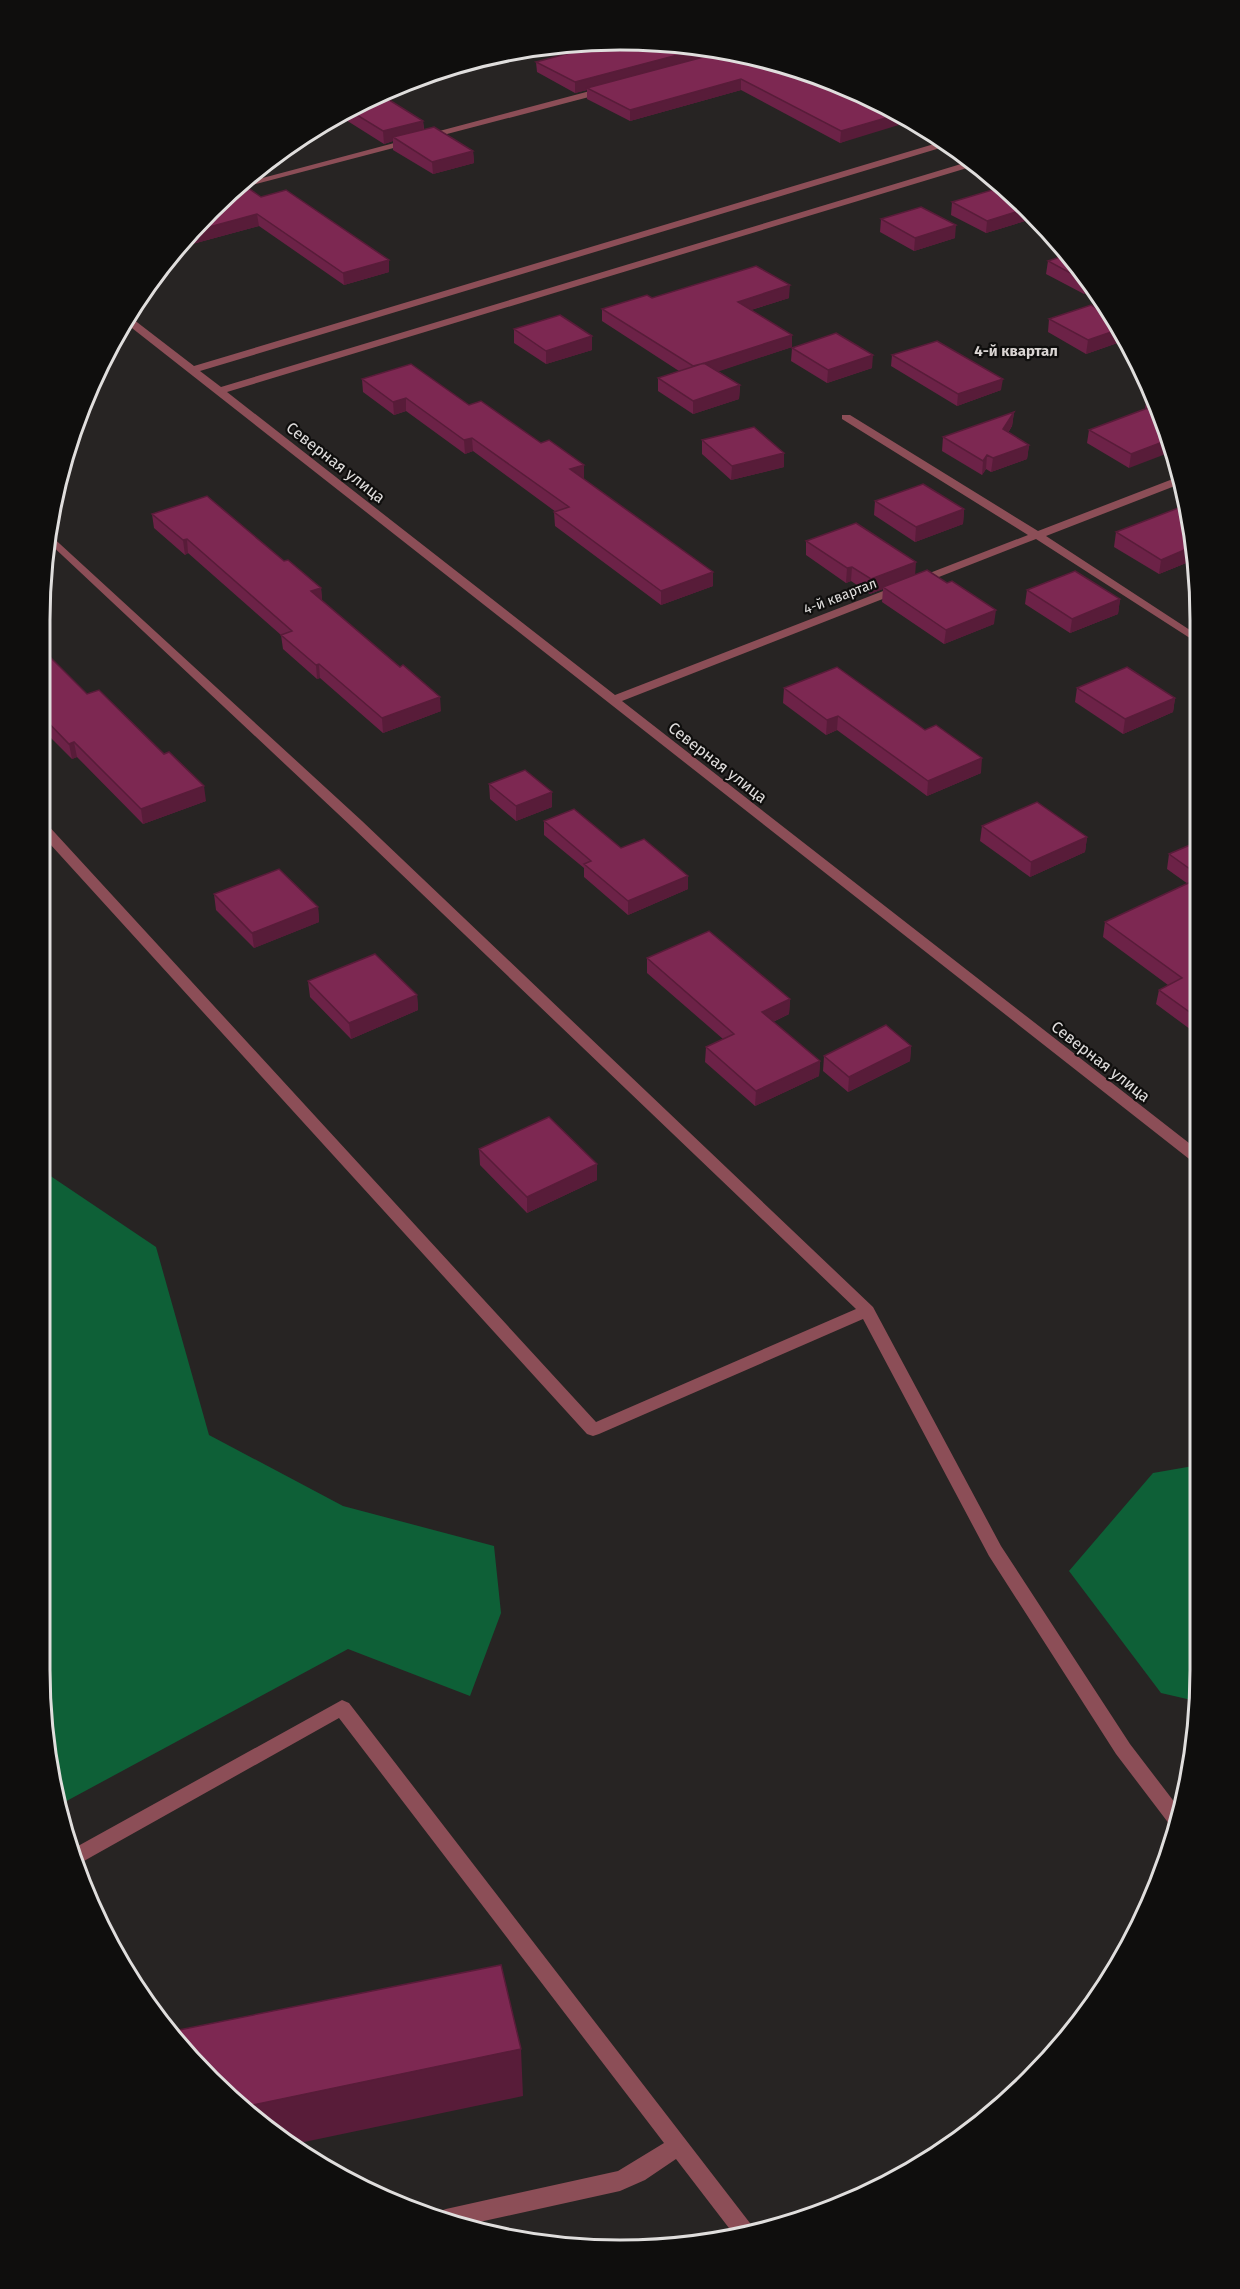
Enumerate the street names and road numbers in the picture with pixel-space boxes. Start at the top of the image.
street label: Северная улица [282,418,389,507]
street label: 4-й квартал [801,575,879,618]
street label: Северная улица [664,718,771,807]
street label: Северная улица [1047,1017,1154,1106]

